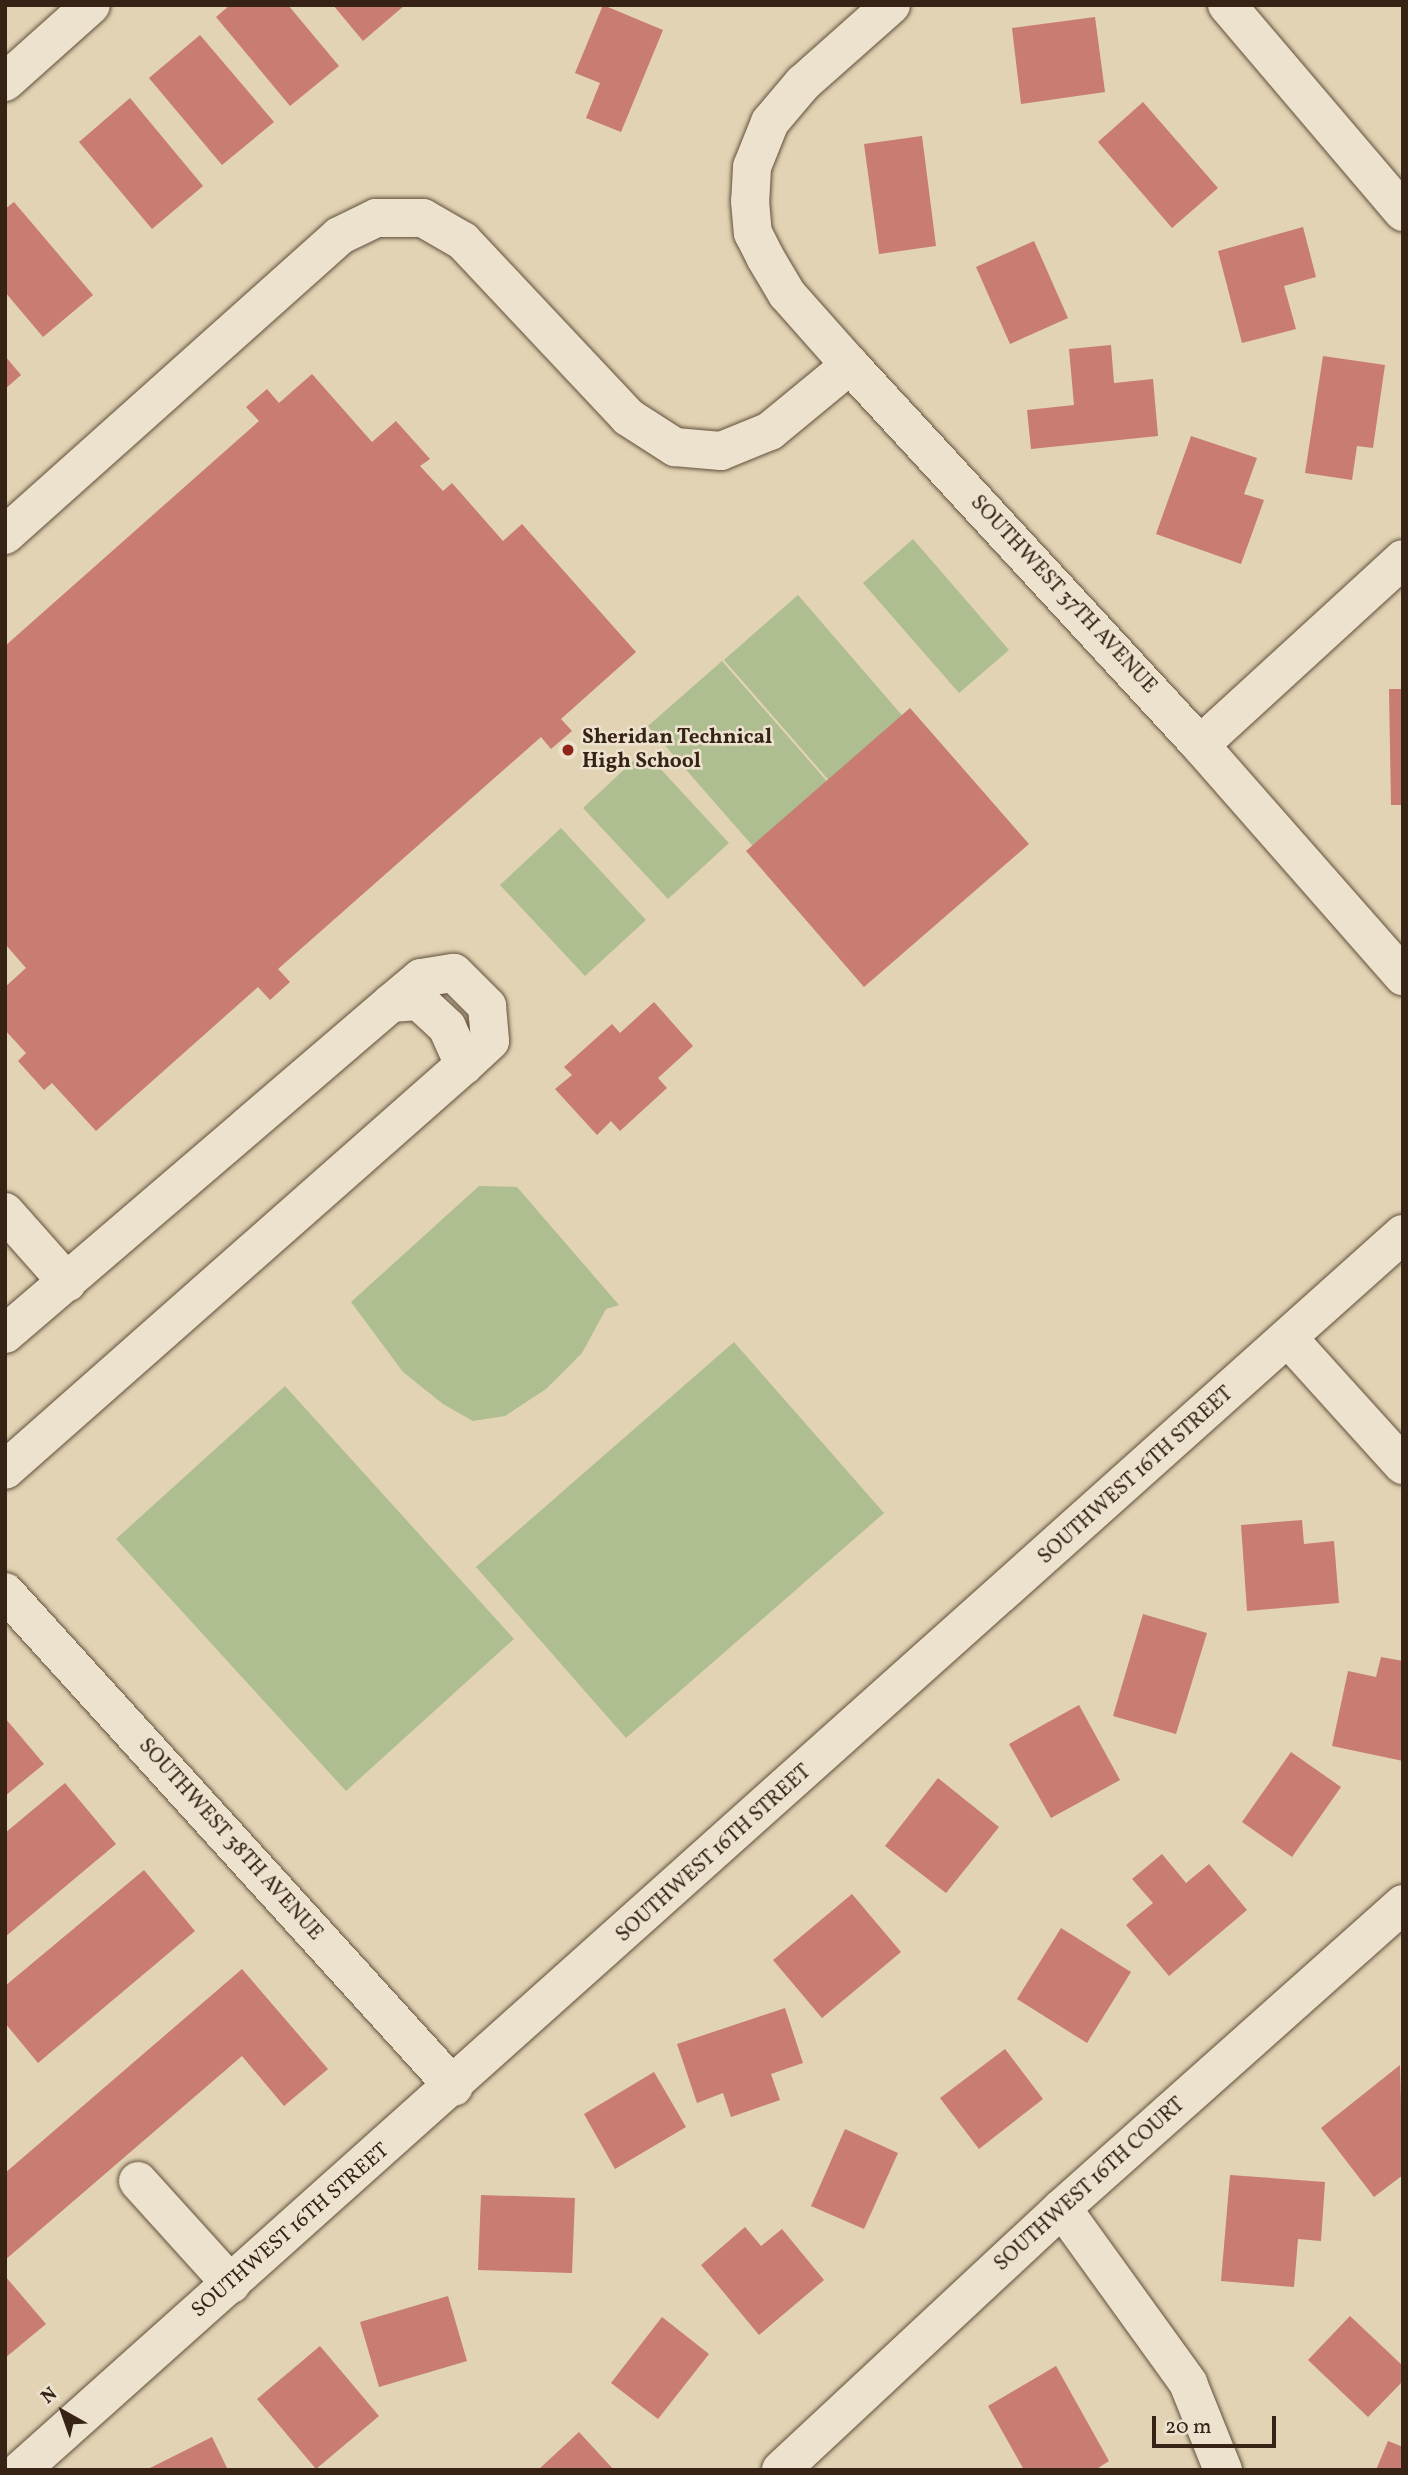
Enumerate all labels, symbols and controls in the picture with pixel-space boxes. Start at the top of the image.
street label: SOUTHWEST 37TH AVENUE [964,490,1162,700]
place label: Sheridan Technical High School [582,725,772,775]
marker: Sheridan Technical High School [560,742,576,758]
street label: SOUTHWEST 16TH STREET [1033,1382,1239,1570]
street label: SOUTHWEST 38TH AVENUE [132,1734,328,1946]
street label: SOUTHWEST 16TH STREET [611,1760,817,1948]
street label: SOUTHWEST 16TH COURT [989,2093,1191,2277]
street label: SOUTHWEST 16TH STREET [187,2138,395,2324]
north arrow [28,2377,98,2447]
text: N [36,2382,63,2410]
scale bar [1156,2402,1280,2446]
text: 20 m [1165,2413,1211,2442]

